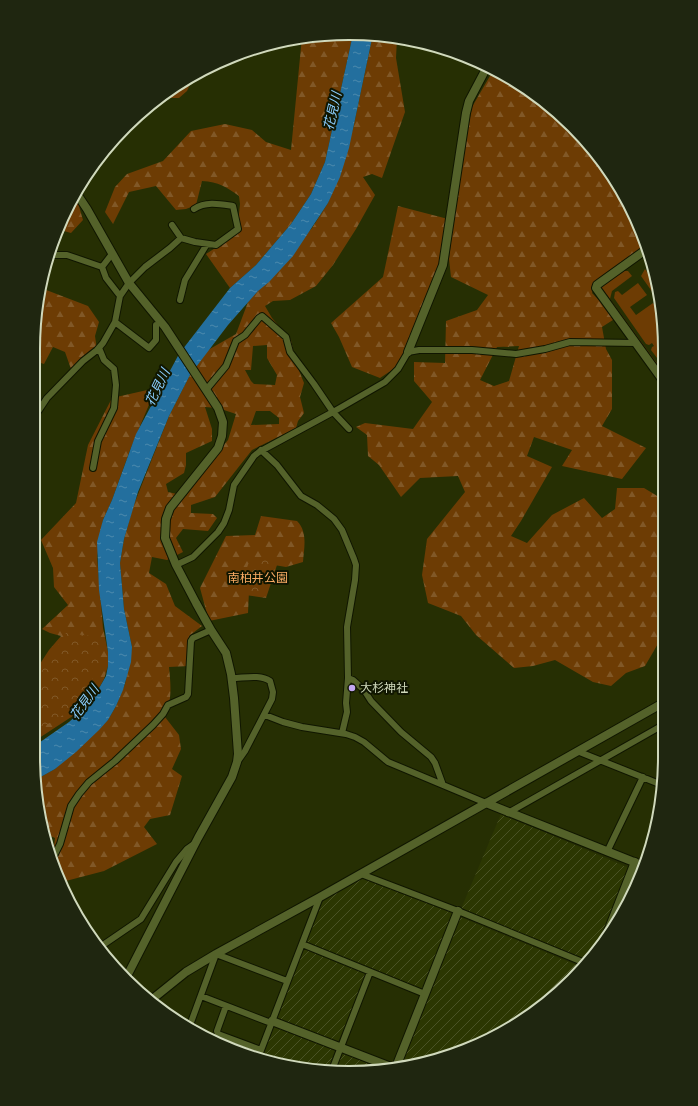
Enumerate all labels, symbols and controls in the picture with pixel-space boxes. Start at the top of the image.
water label: 花見川 [320,88,346,132]
water label: 花見川 [141,364,175,408]
park label: 南柏井公園 [228,570,288,585]
water label: 花見川 [66,680,104,723]
place label: 大杉神社 [360,680,408,695]
marker: 大杉神社 [347,683,357,693]

